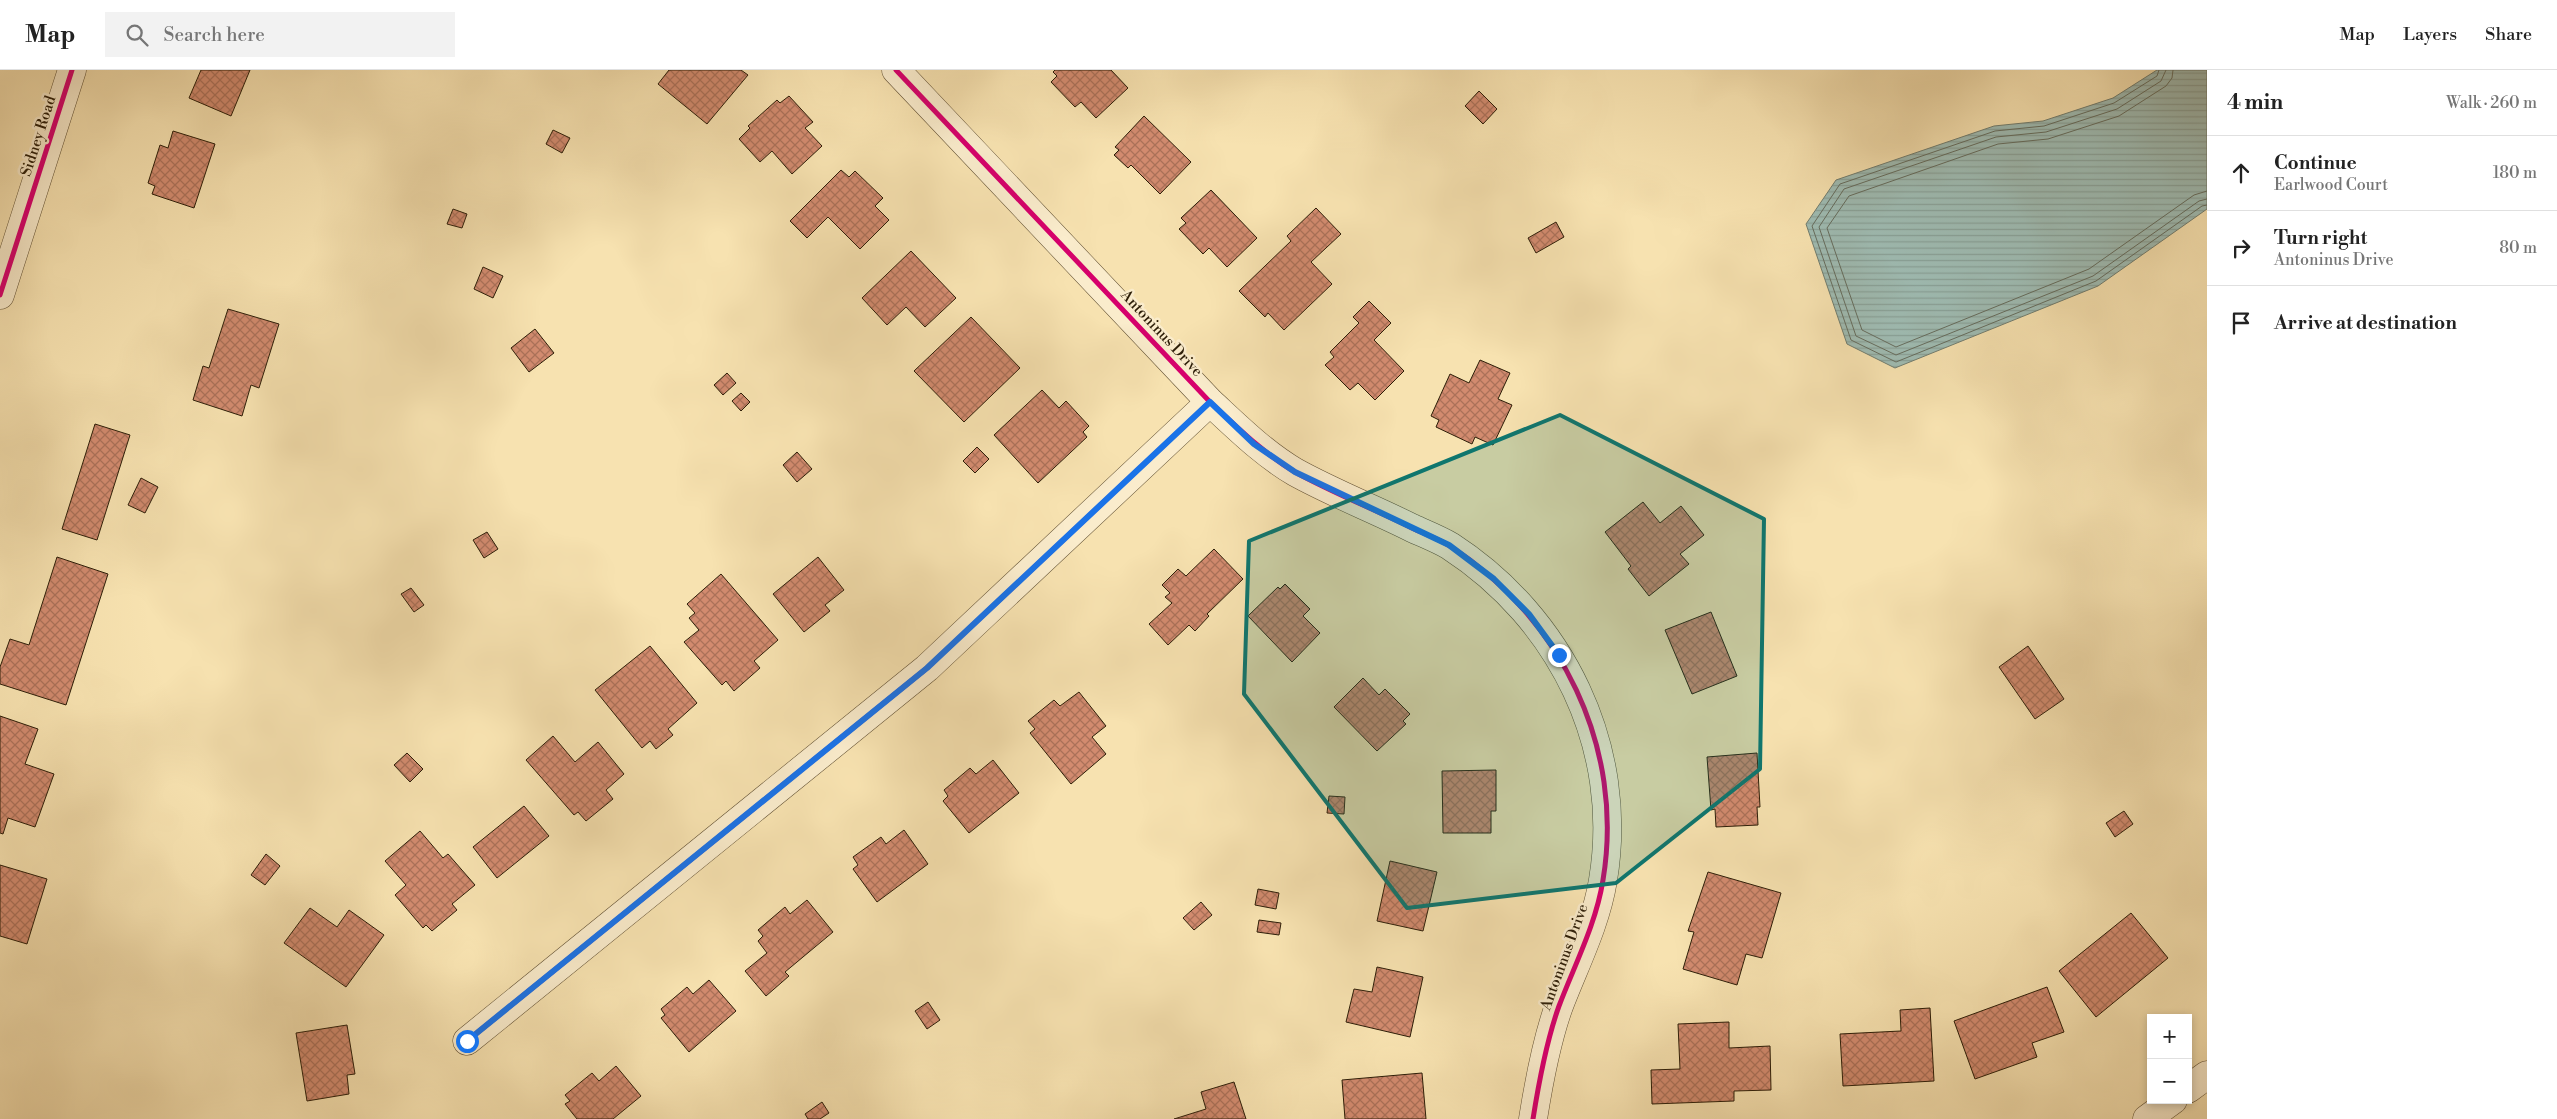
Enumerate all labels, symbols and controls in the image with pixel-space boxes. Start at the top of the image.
search box [105,12,455,57]
text: Map [25,20,75,50]
icon: search [123,21,151,49]
text: Search here [163,23,265,47]
text: Map [2340,23,2375,46]
text: Layers [2403,23,2457,46]
text: Share [2485,23,2532,46]
text: 4 min [2227,90,2283,116]
street label: Sidney Road [17,93,61,179]
text: Walk · 260 m [2446,93,2537,113]
text: Continue [2274,151,2357,175]
icon: ahead [2227,159,2255,187]
text: 180 m [2493,163,2537,183]
text: Earlwood Court [2274,175,2388,195]
text: Turn right [2274,226,2367,250]
icon: right [2227,234,2255,262]
text: 80 m [2499,238,2537,258]
text: Antoninus Drive [2274,250,2394,270]
street label: Antoninus Drive [1116,285,1207,381]
icon: arrive [2227,309,2255,337]
text: Arrive at destination [2274,311,2457,335]
route end [1548,644,1571,667]
street label: Antoninus Drive [1536,901,1593,1014]
map controls [2147,1014,2192,1104]
button: + [2147,1014,2192,1059]
route start [456,1030,479,1053]
button: − [2147,1059,2192,1104]

